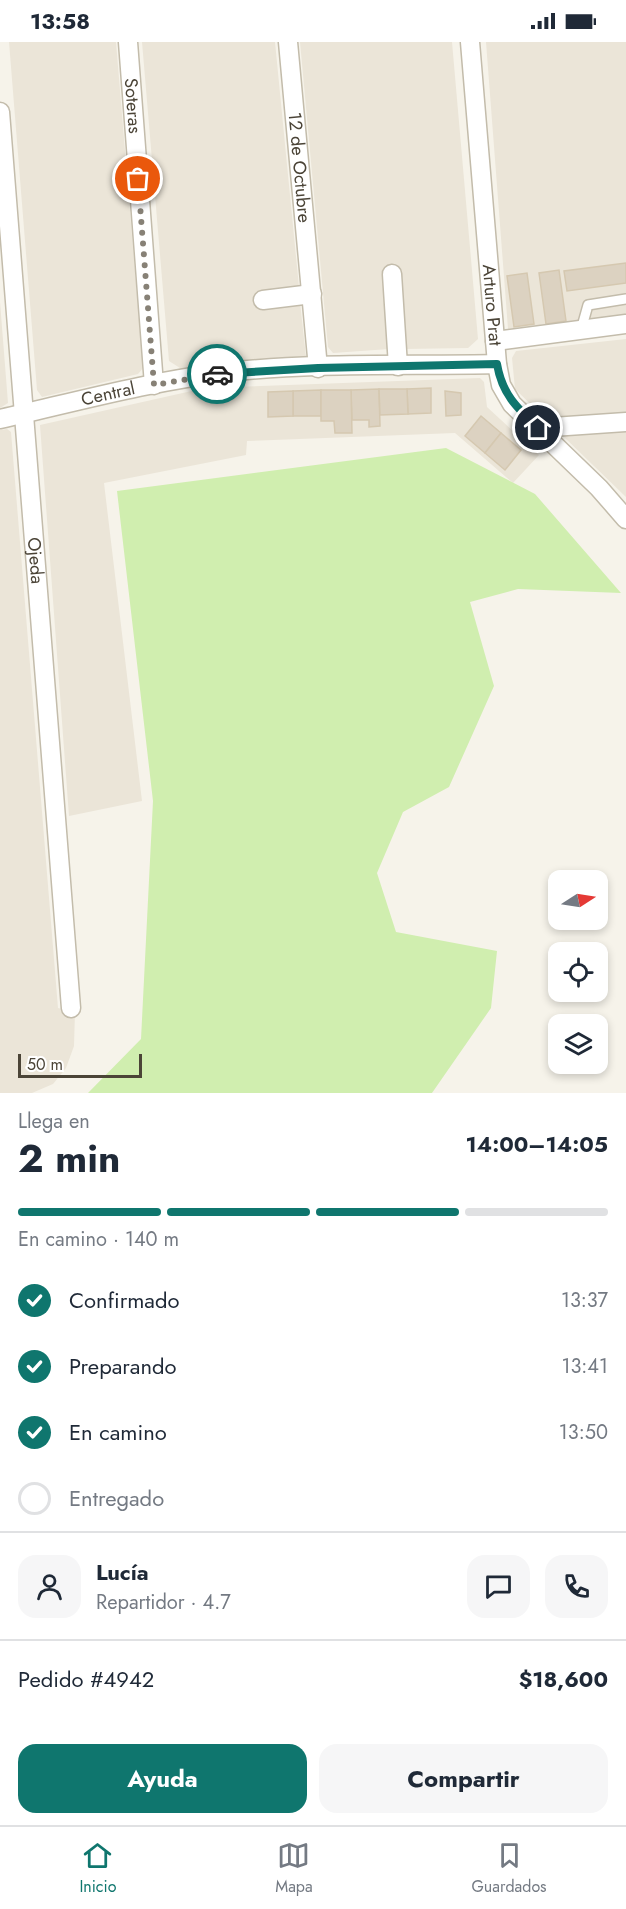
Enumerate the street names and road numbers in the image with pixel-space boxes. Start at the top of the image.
street label: Soteras [118,77,148,134]
street label: 12 de Octubre [282,111,318,224]
street label: Arturo Prat [476,263,508,348]
street label: Central [79,375,137,412]
street label: Ojeda [21,536,50,585]

